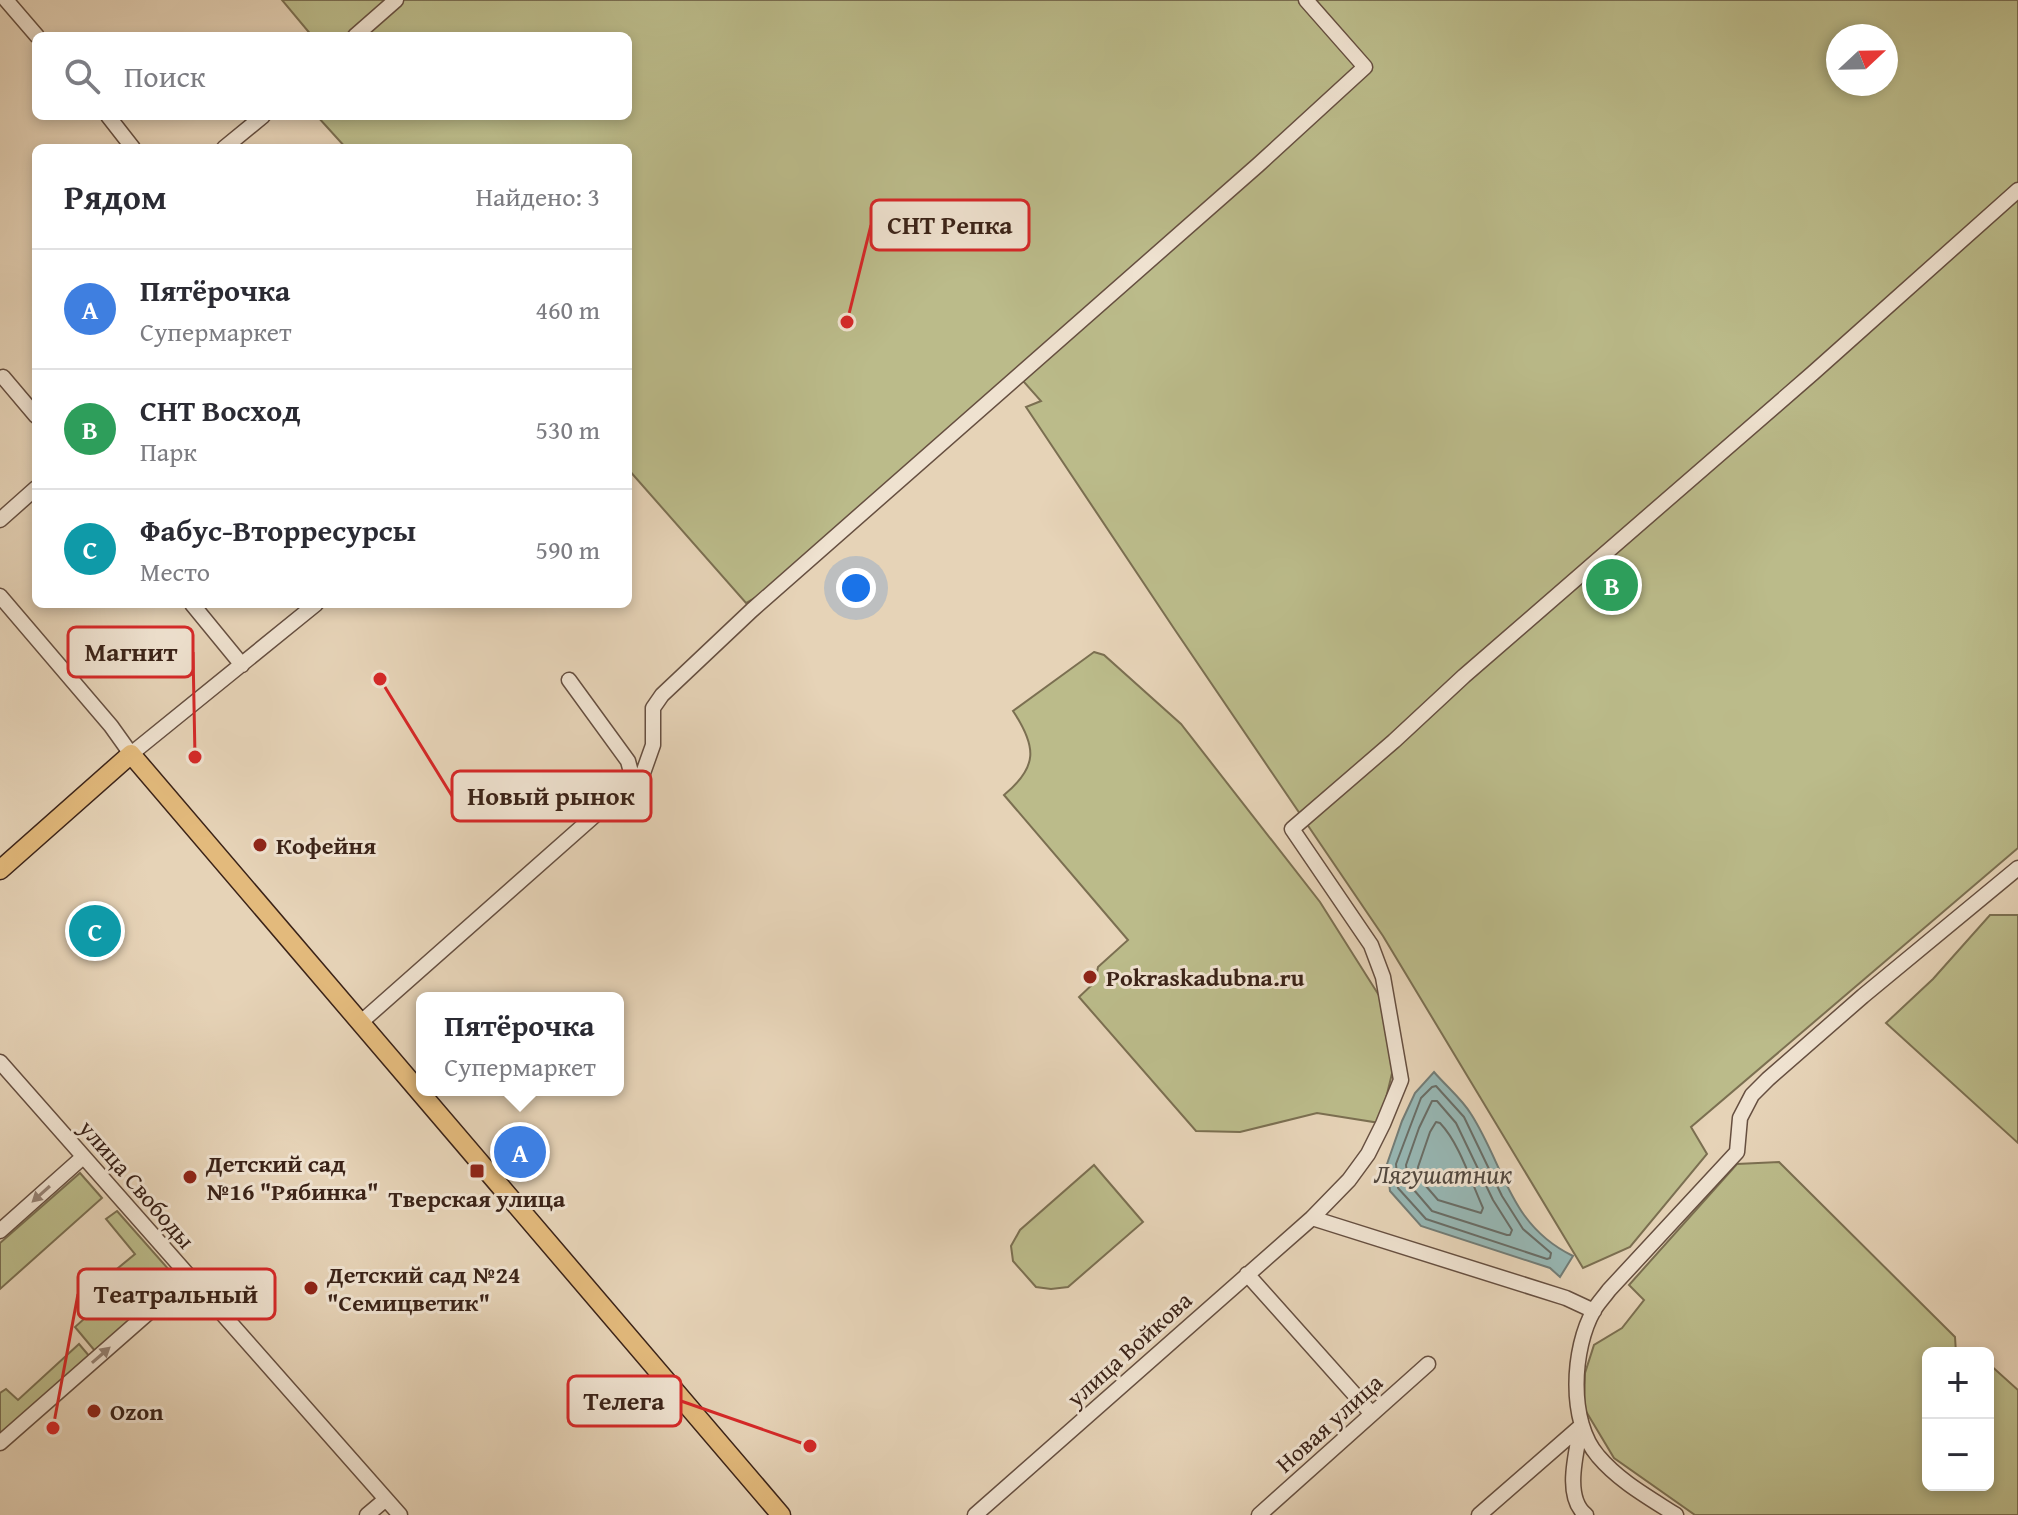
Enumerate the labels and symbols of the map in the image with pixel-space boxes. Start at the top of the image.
north arrow [1826,24,1898,96]
callout: СНТ Репка [871,200,1029,250]
text: СНТ Репка [887,205,1013,244]
pin: B [1586,555,1638,615]
your location [836,568,876,608]
callout: Магнит [68,627,193,677]
text: Магнит [85,632,178,671]
callout: Новый рынок [452,771,651,821]
text: Новый рынок [467,776,635,815]
place label: Кофейня [276,828,376,863]
marker: Кофейня [251,836,269,854]
pin: C [69,901,121,961]
place label: Pokraskadubna.ru [1106,960,1305,995]
marker: Pokraskadubna.ru [1081,968,1099,986]
street label: улица Свободы [70,1111,203,1257]
pin: A [494,1122,546,1182]
place label: Детский сад №16 "Рябинка" [205,1146,379,1209]
water label: Лягушатник [1374,1154,1512,1193]
marker: Тверская улица [468,1162,486,1180]
marker: Детский сад №16 "Рябинка" [181,1168,199,1186]
place label: Тверская улица [389,1181,566,1216]
one-way arrow [32,1185,52,1202]
place label: Детский сад №24 "Семицветик" [326,1257,520,1320]
callout: Театральный [78,1269,275,1319]
text: Театральный [94,1274,258,1313]
marker: Детский сад №24 "Семицветик" [302,1279,320,1297]
street label: улица Войкова [1058,1283,1200,1416]
one-way arrow [90,1347,110,1364]
street label: Новая улица [1268,1365,1391,1481]
callout: Телега [568,1376,681,1426]
text: Телега [583,1381,665,1420]
place label: Ozon [110,1394,164,1429]
marker: Ozon [85,1402,103,1420]

